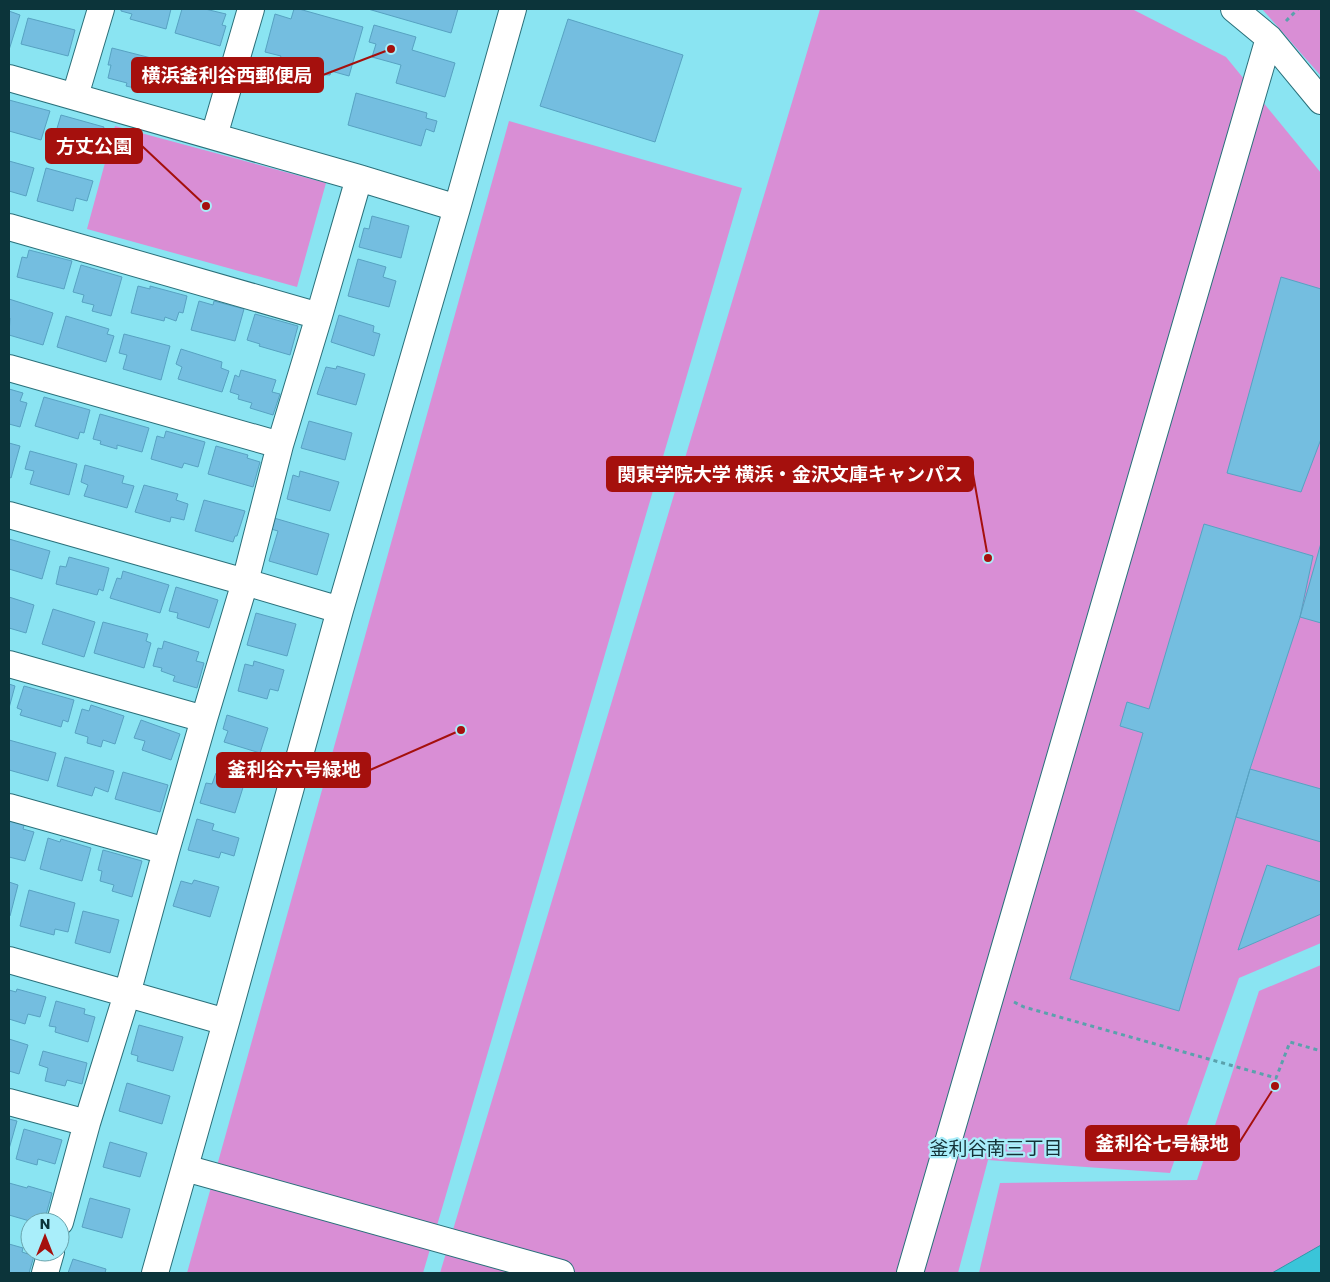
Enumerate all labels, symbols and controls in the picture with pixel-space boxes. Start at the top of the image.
callout: 横浜釜利谷西郵便局 [132,58,323,92]
text: 横浜釜利谷西郵便局 [141,62,313,89]
callout: 方丈公園 [46,129,142,163]
text: 方丈公園 [56,133,132,160]
callout: 関東学院大学 横浜・金沢文庫キャンパス [607,457,973,491]
text: 関東学院大学 横浜・金沢文庫キャンパス [617,461,963,488]
callout: 釜利谷六号緑地 [217,753,370,787]
text: 釜利谷六号緑地 [227,756,361,783]
callout: 釜利谷七号緑地 [1086,1126,1239,1160]
text: 釜利谷七号緑地 [1095,1130,1229,1157]
district label: 釜利谷南三丁目 [929,1135,1063,1162]
north arrow [20,1212,70,1262]
text: N [40,1214,50,1234]

